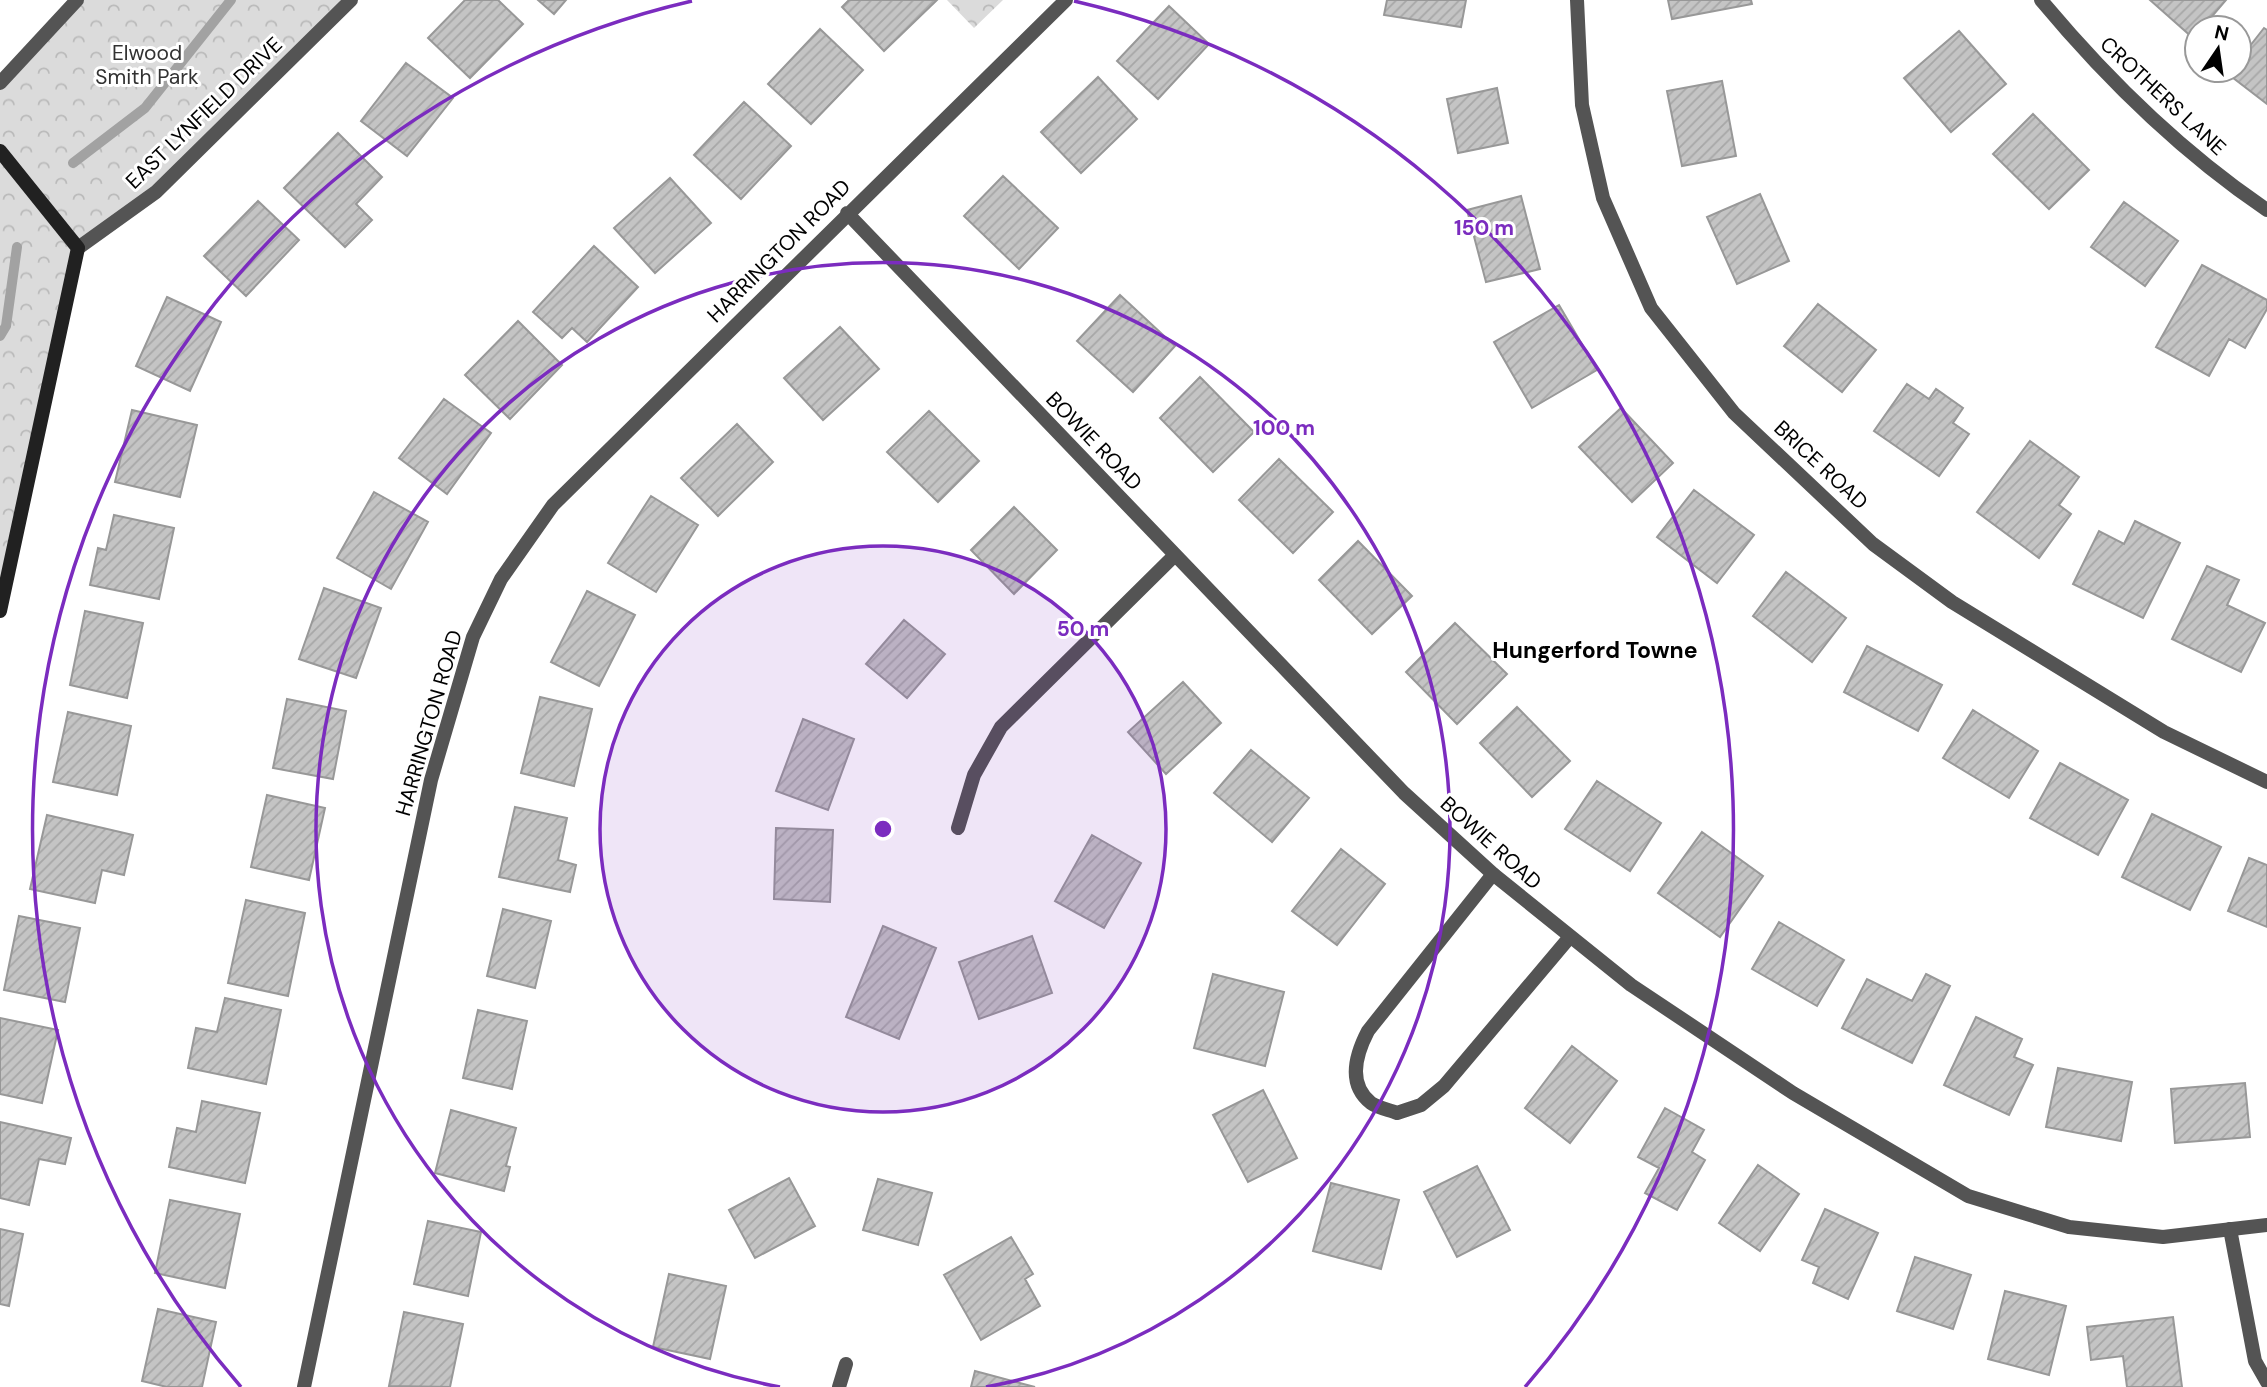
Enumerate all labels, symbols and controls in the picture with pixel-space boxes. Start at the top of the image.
north arrow [2183,14,2253,84]
street label: EAST LYNFIELD DRIVE [120,31,288,195]
street label: CROTHERS LANE [2095,31,2231,161]
park label: Elwood Smith Park [95,39,199,91]
street label: HARRINGTON ROAD [701,173,857,329]
text: 150 m [1454,214,1514,242]
street label: BOWIE ROAD [1040,386,1148,496]
text: 100 m [1253,414,1315,442]
street label: BRICE ROAD [1768,414,1874,516]
text: 50 m [1057,615,1109,643]
street label: HARRINGTON ROAD [389,627,469,819]
district label: Hungerford Towne [1492,635,1698,665]
street label: BOWIE ROAD [1434,790,1548,896]
centre of rings [871,817,895,841]

